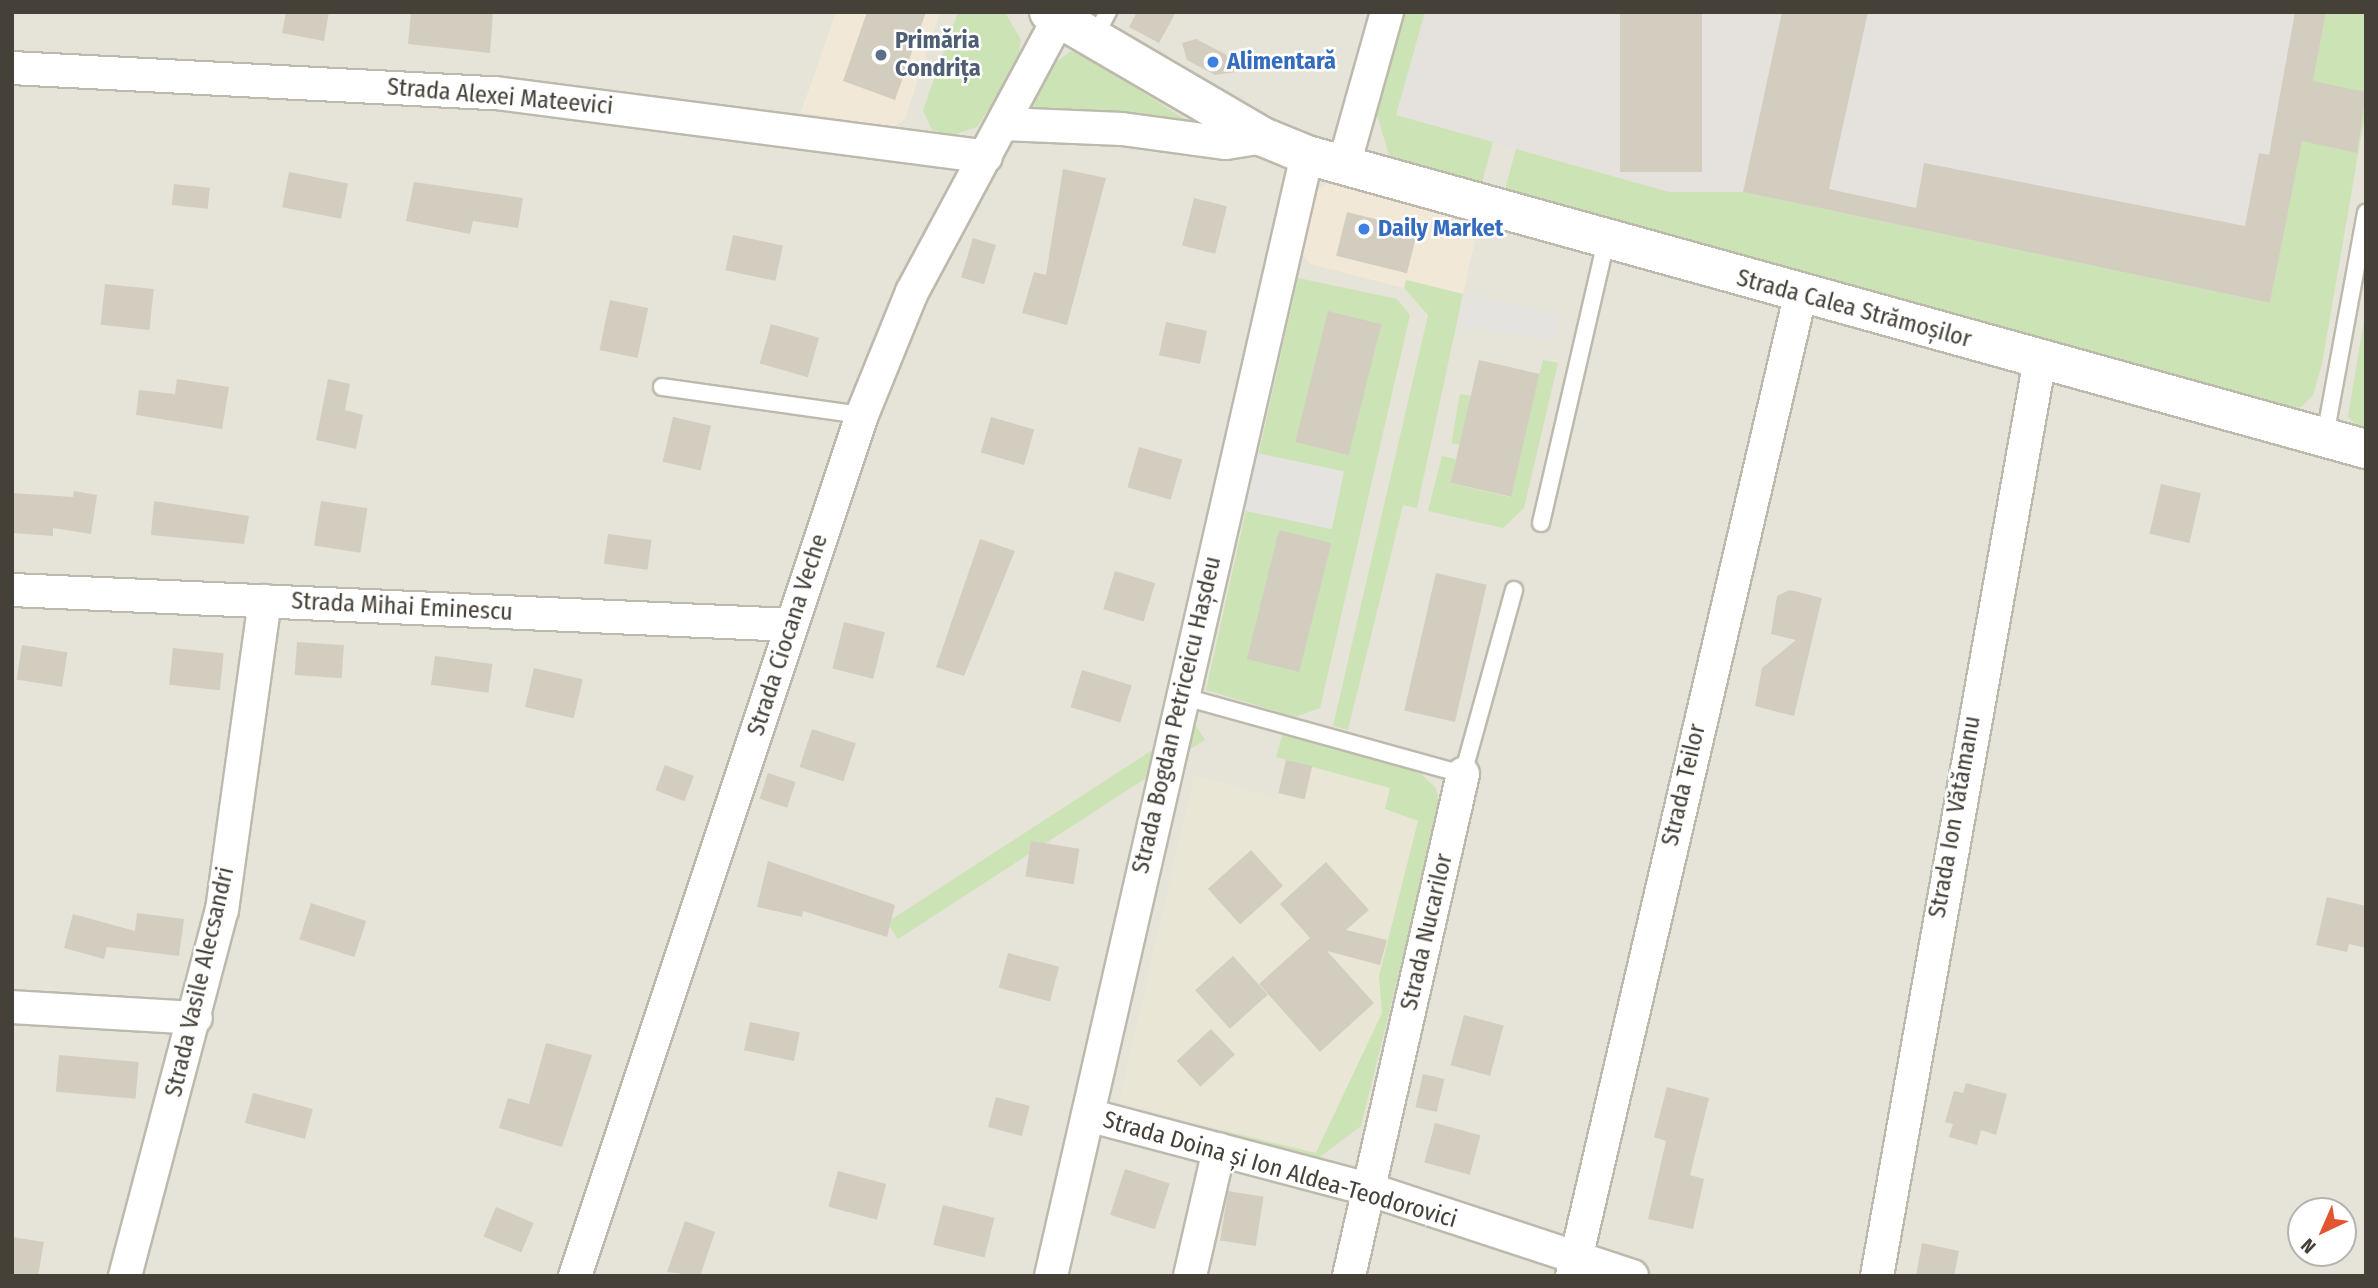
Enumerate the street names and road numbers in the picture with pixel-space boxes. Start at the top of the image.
street label: Strada Alexei Mateevici [386,73,614,121]
street label: Strada Calea Strămoșilor [1733,264,1975,354]
street label: Strada Ciocana Veche [742,531,834,739]
street label: Strada Bogdan Petriceicu Hașdeu [1126,554,1228,876]
street label: Strada Mihai Eminescu [291,587,513,627]
street label: Strada Ion Vătămanu [1923,714,1987,920]
street label: Strada Teilor [1656,721,1712,849]
street label: Strada Nucarilor [1395,851,1459,1013]
street label: Strada Vasile Alecsandri [160,864,240,1100]
street label: Strada Doina și Ion Aldea-Teodorovici [1100,1106,1460,1234]

